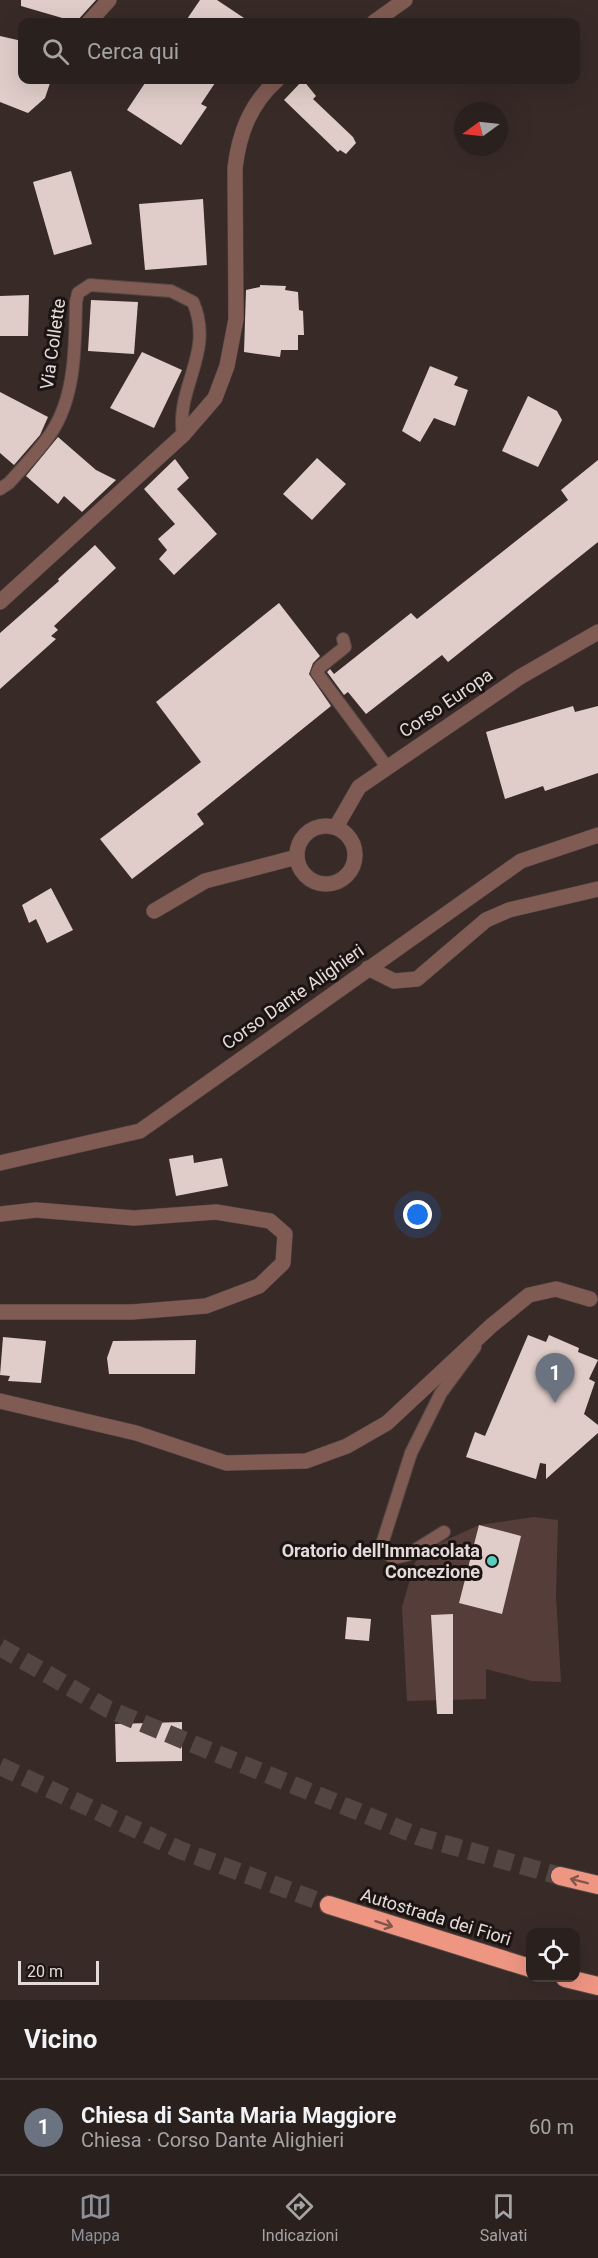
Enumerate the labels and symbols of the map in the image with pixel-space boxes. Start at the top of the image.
north arrow [454,102,508,156]
street label: Via Collette [36,297,69,391]
street label: Corso Europa [395,664,496,742]
street label: Corso Dante Alighieri [218,940,368,1054]
your location [403,1200,432,1229]
pin: 1 [536,1354,574,1403]
place label: Oratorio dell'Immacolata Concezione [282,1540,480,1582]
marker: Oratorio dell'Immacolata Concezione [485,1554,499,1568]
one-way arrow [570,1874,589,1886]
street label: Autostrada dei Fiori [358,1884,514,1949]
one-way arrow [374,1919,393,1930]
scale bar [18,1958,99,1986]

